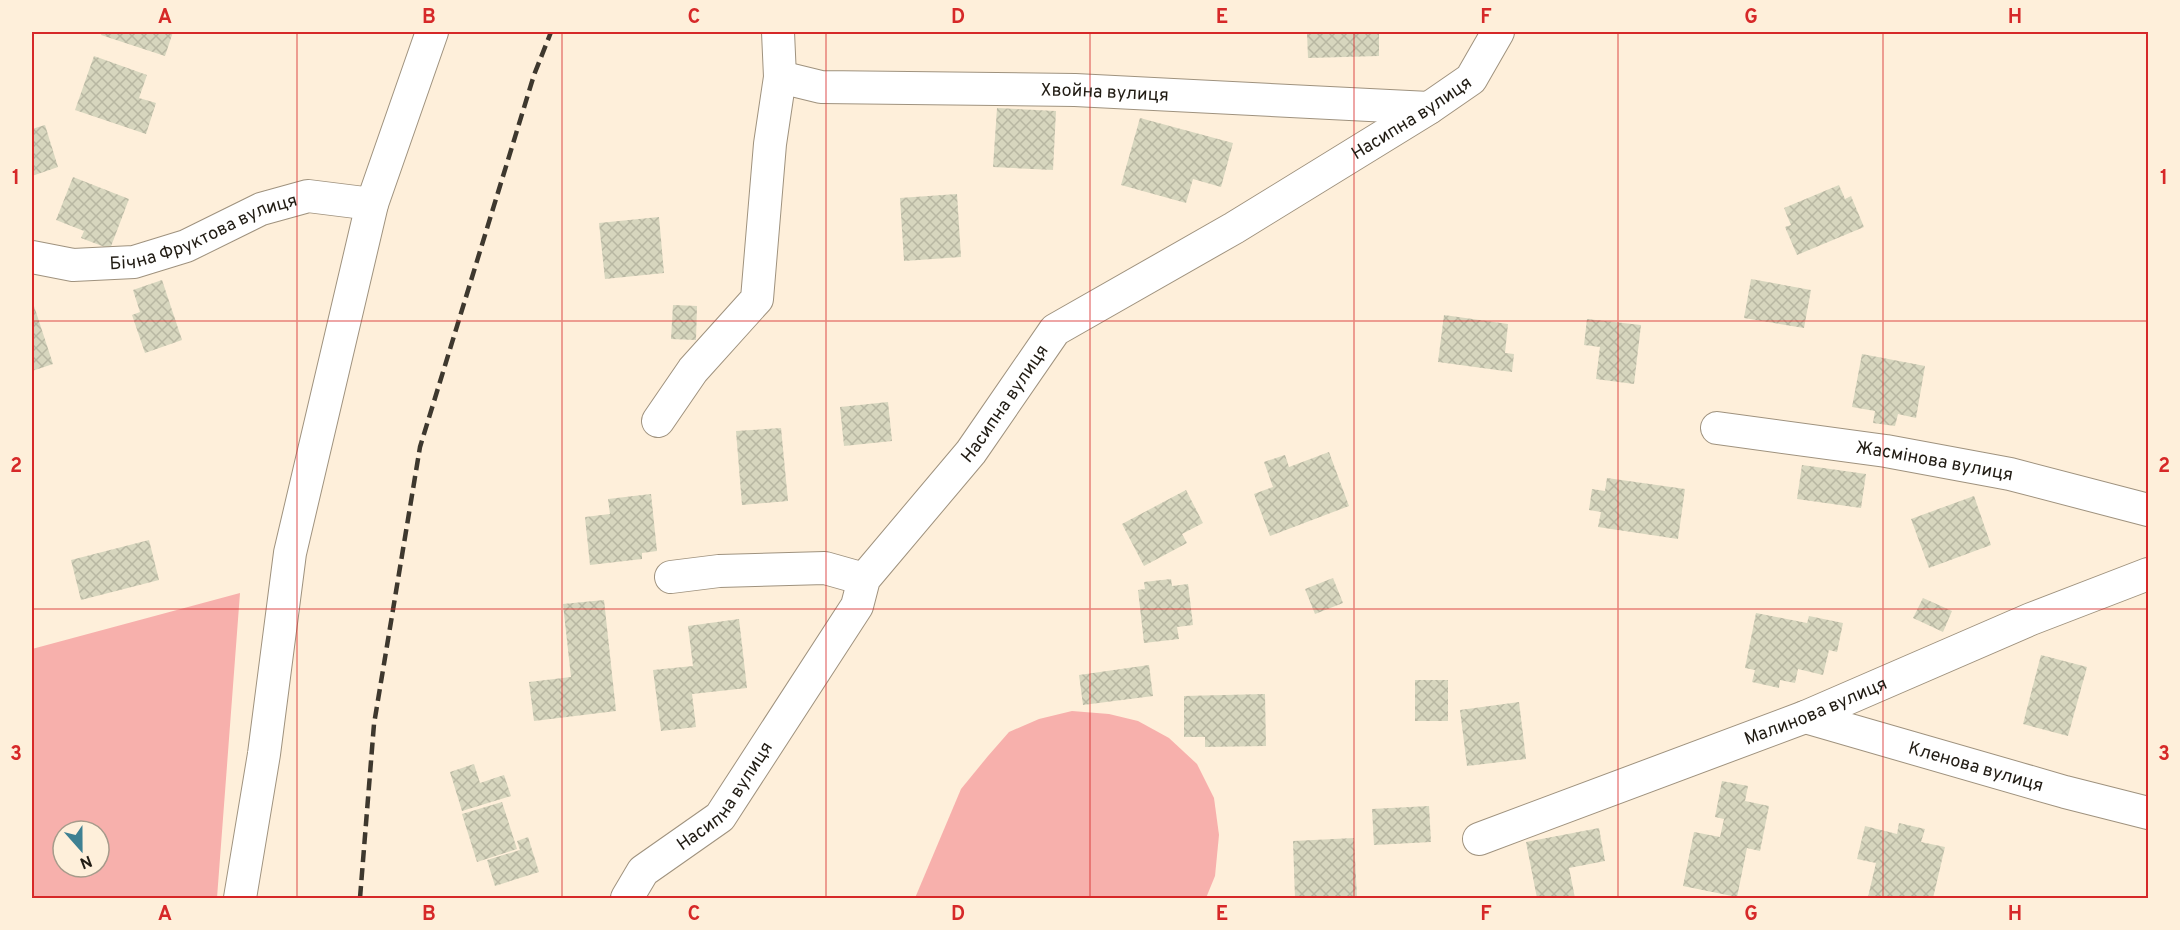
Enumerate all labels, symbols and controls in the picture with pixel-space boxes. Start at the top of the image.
text: A [158,5,172,31]
text: B [422,5,436,31]
text: C [688,5,700,31]
text: D [951,5,965,31]
text: E [1216,5,1228,31]
text: F [1480,5,1492,31]
text: G [1744,5,1758,31]
text: H [2008,5,2022,31]
street label: Насипна вулиця [1348,72,1477,166]
street label: Хвойна вулиця [1040,80,1169,108]
text: 1 [12,166,20,192]
text: 1 [2160,166,2168,192]
street label: Бічна Фруктова вулиця [109,190,300,276]
street label: Насипна вулиця [957,341,1054,468]
street label: Жасмінова вулиця [1854,437,2015,487]
text: 2 [10,454,22,480]
text: 2 [2158,454,2170,480]
street label: Малинова вулиця [1741,673,1891,752]
street label: Кленова вулиця [1905,737,2046,798]
street label: Насипна вулиця [673,738,779,857]
text: 3 [10,742,22,768]
text: 3 [2158,742,2170,768]
north arrow [51,819,111,879]
text: N [77,850,95,873]
text: A [158,902,172,928]
text: B [422,902,436,928]
text: C [688,902,700,928]
text: D [951,902,965,928]
text: E [1216,902,1228,928]
text: F [1480,902,1492,928]
text: G [1744,902,1758,928]
text: H [2008,902,2022,928]

